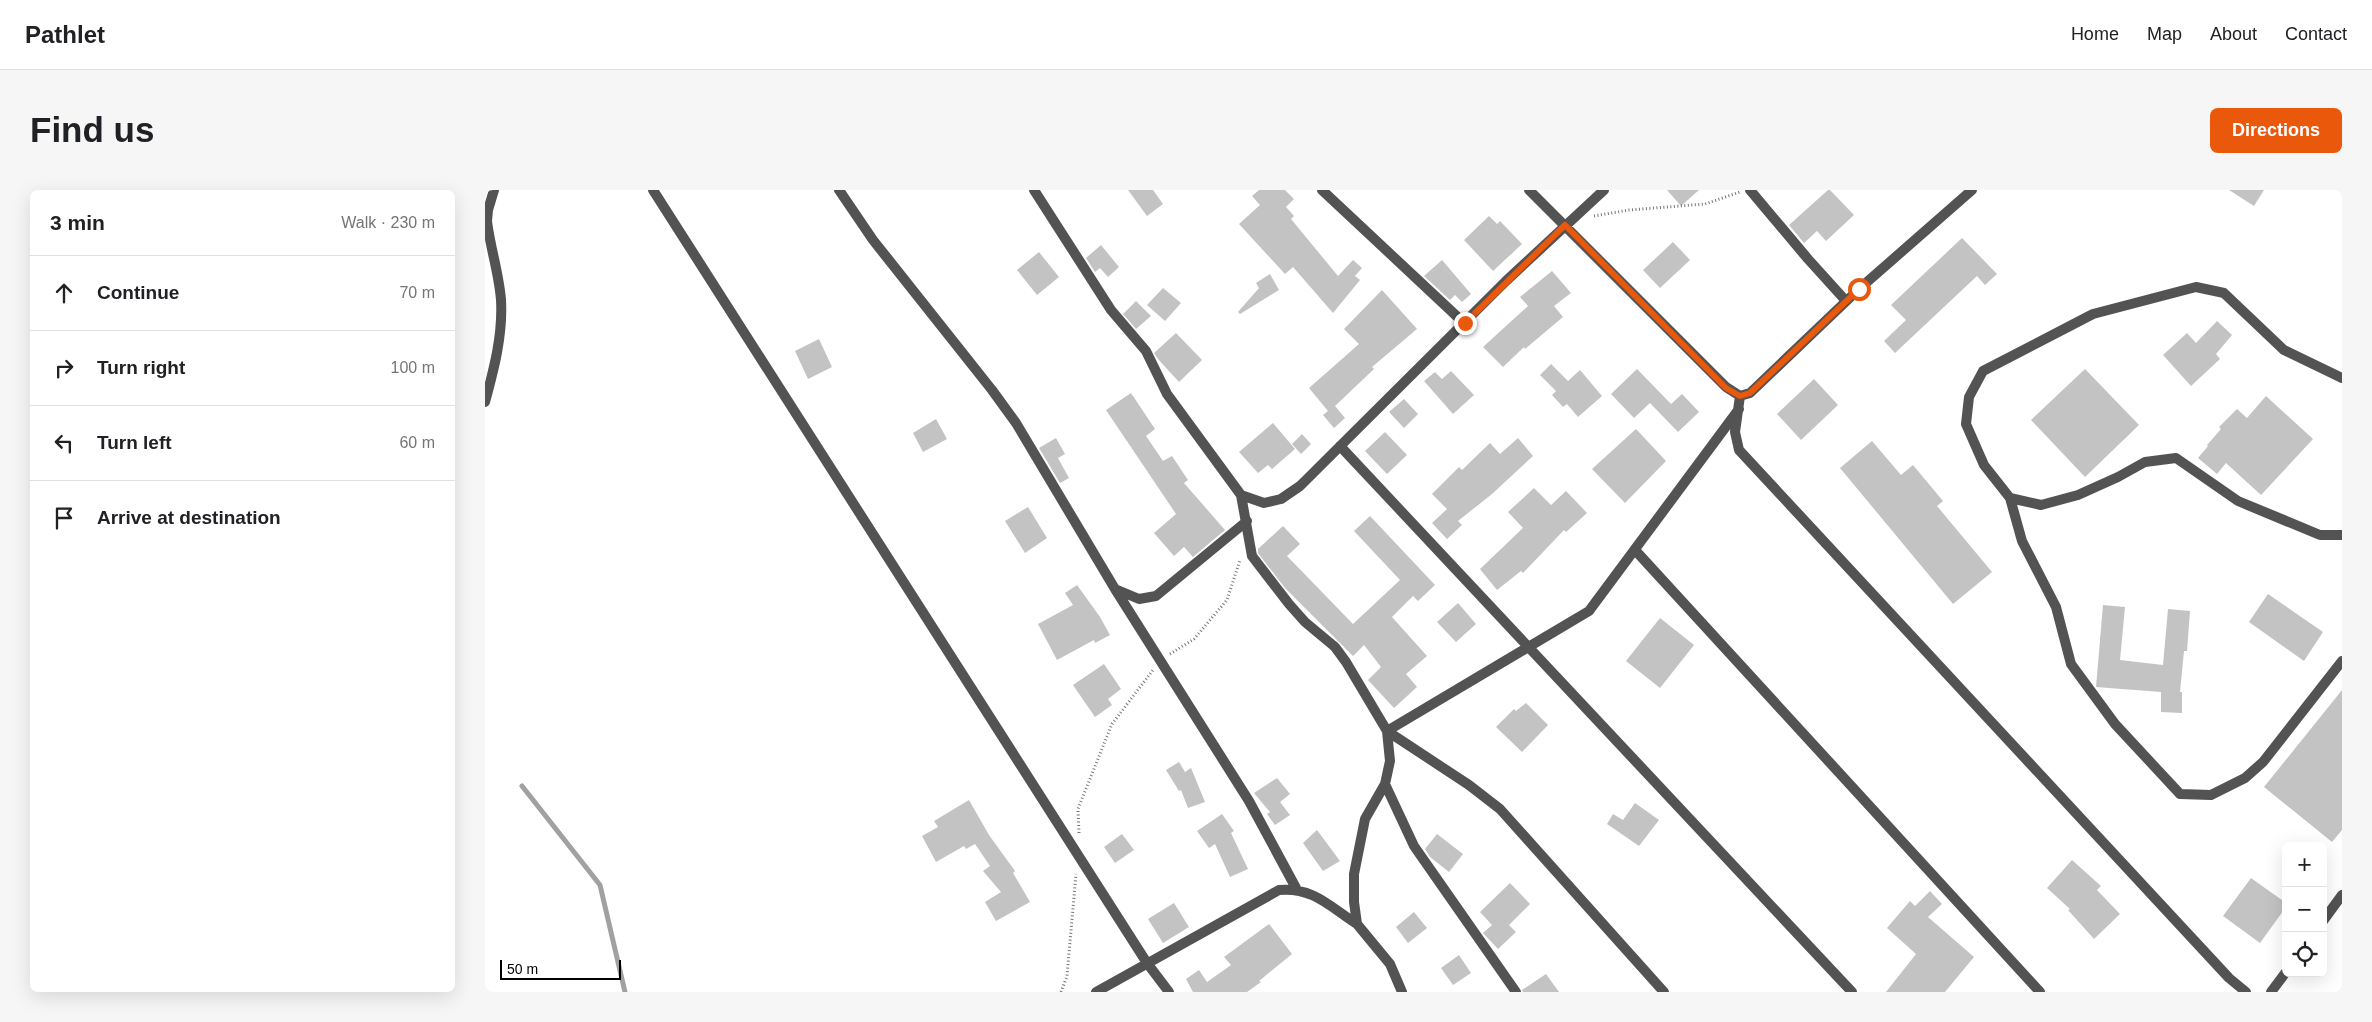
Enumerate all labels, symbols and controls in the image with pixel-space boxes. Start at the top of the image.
text: Pathlet [25,21,105,48]
text: Home [2071,24,2119,44]
text: Map [2147,24,2182,44]
text: About [2210,24,2257,44]
text: Contact [2285,24,2347,44]
button: Directions [2210,108,2342,153]
text: Find us [30,110,154,149]
text: 3 min [50,211,105,234]
text: Walk · 230 m [341,214,435,231]
route start [1848,278,1871,301]
icon: ahead [50,279,78,307]
text: Continue [97,282,179,303]
text: 70 m [399,284,435,301]
route end [1454,312,1477,335]
icon: right [50,354,78,382]
text: Turn right [97,357,185,378]
text: 100 m [391,359,435,376]
icon: left [50,429,78,457]
text: Turn left [97,432,172,453]
text: 60 m [399,434,435,451]
icon: arrive [50,504,78,532]
text: Arrive at destination [97,507,281,528]
map controls [2282,842,2327,977]
button: + [2282,842,2327,887]
button: − [2282,887,2327,932]
button: locate [2282,932,2327,977]
scale bar [500,957,621,980]
text: 50 m [507,961,538,977]

